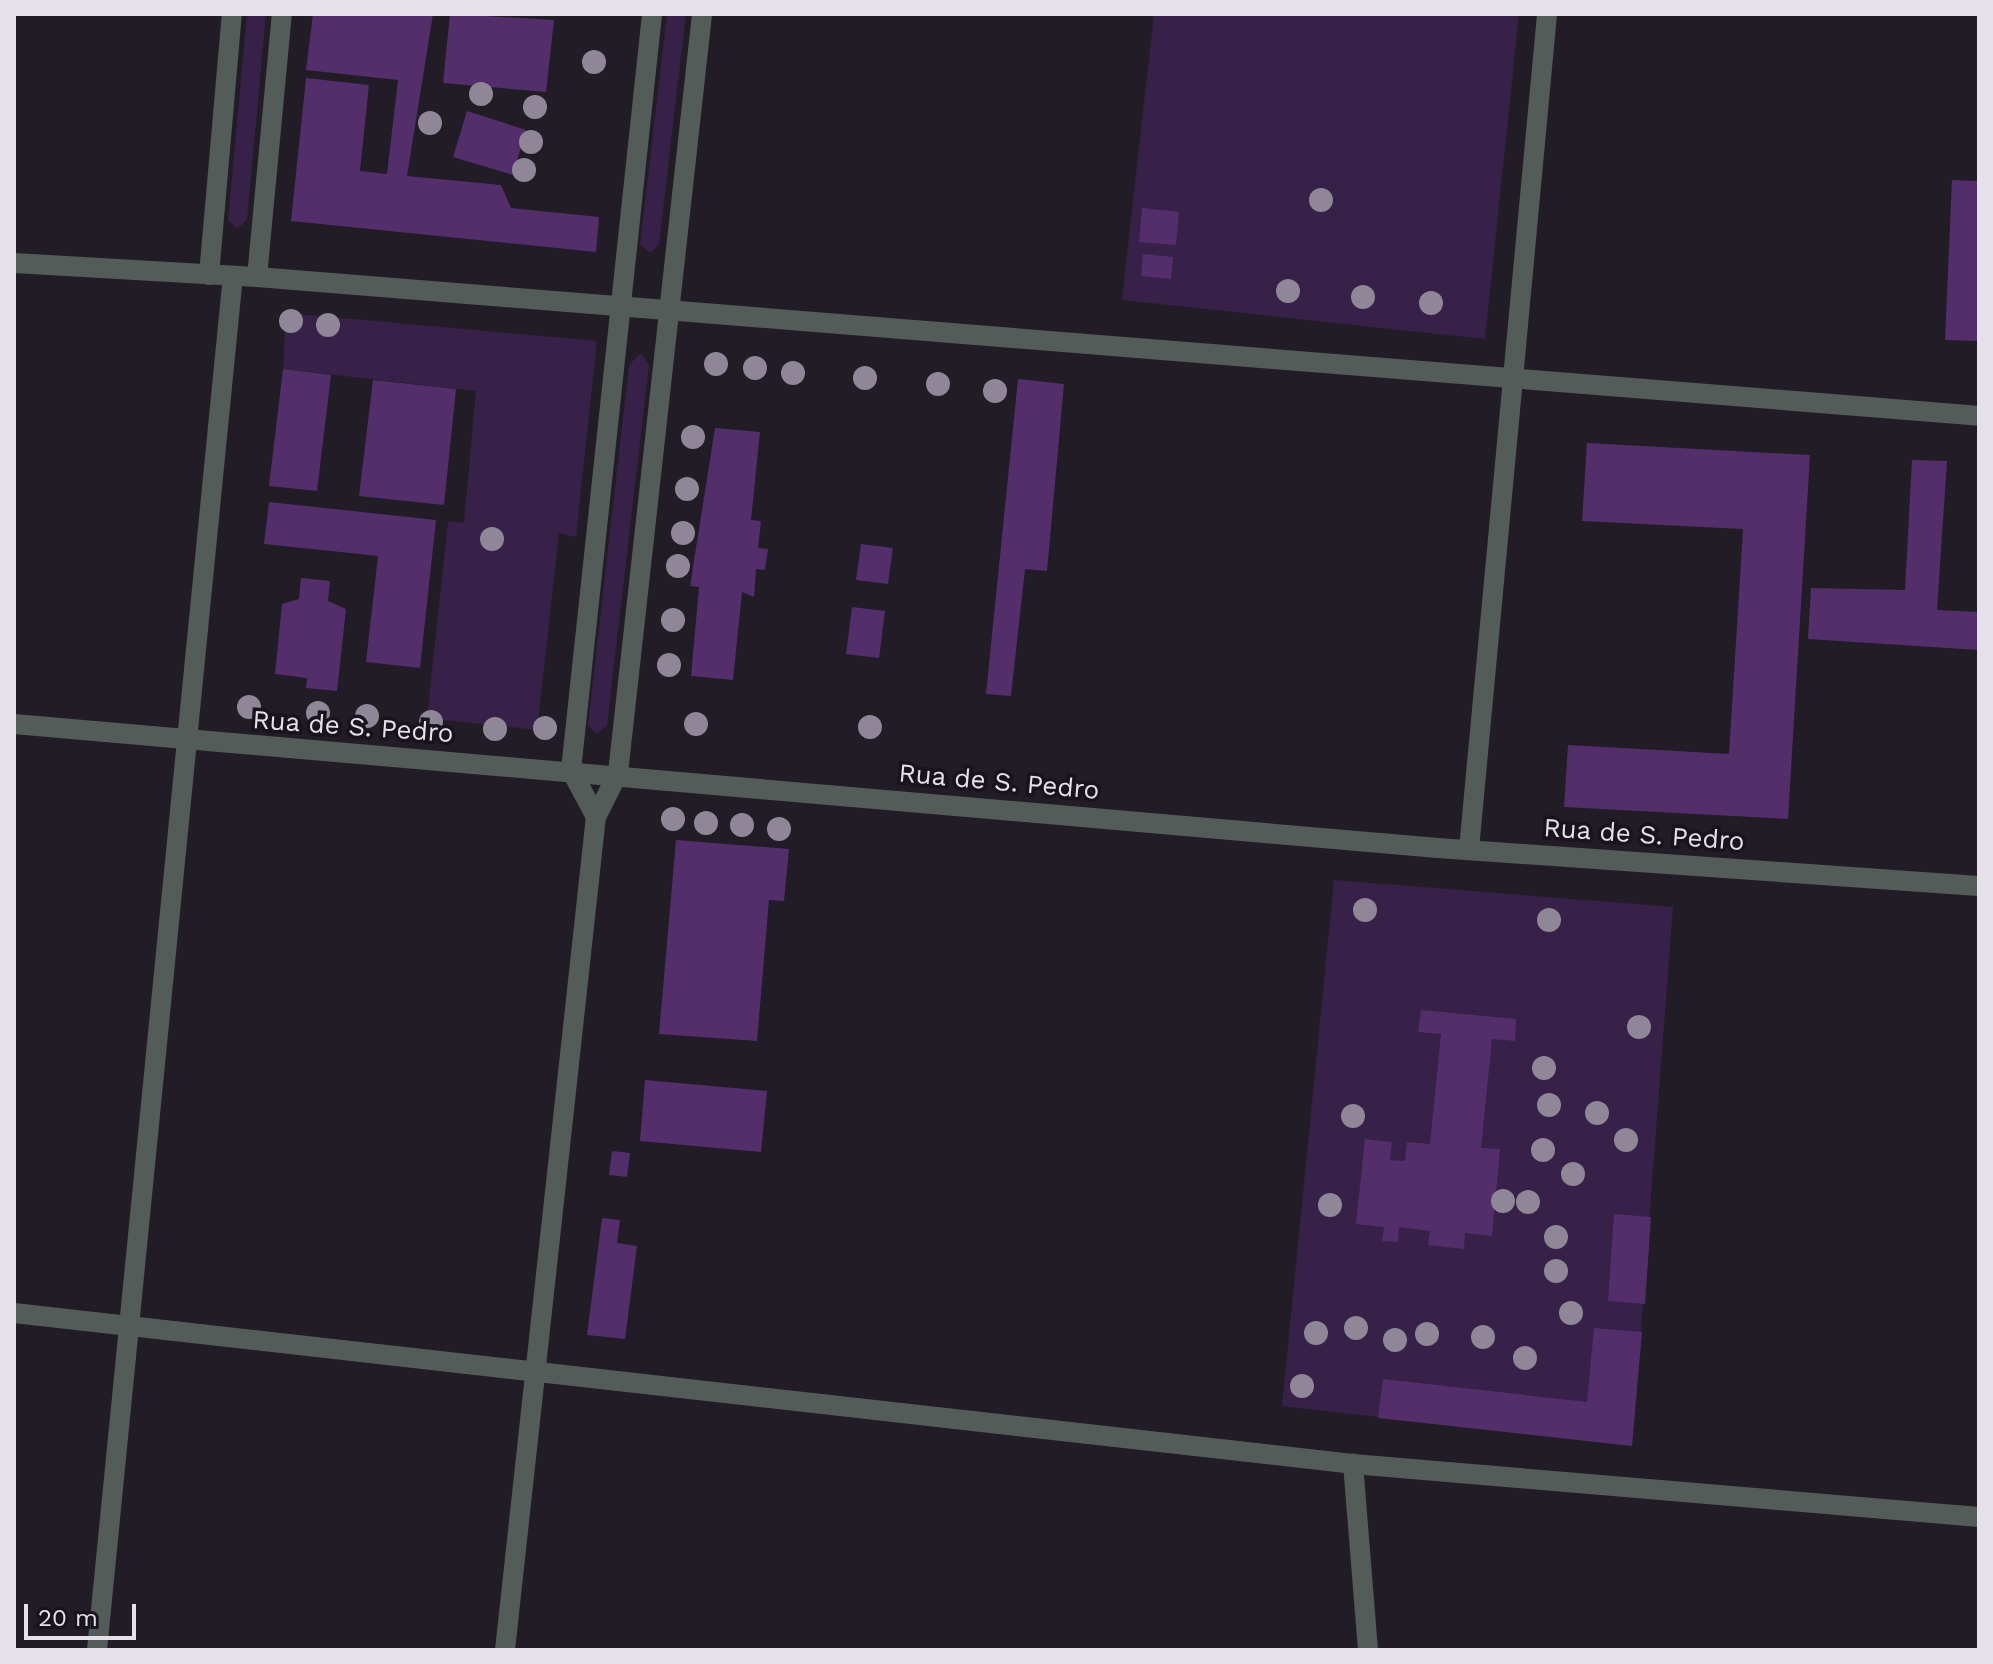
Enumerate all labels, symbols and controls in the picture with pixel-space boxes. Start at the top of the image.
street label: Rua de S. Pedro [251,704,455,750]
street label: Rua de S. Pedro [897,758,1101,806]
street label: Rua de S. Pedro [1542,812,1746,858]
scale bar [28,1588,140,1638]
text: 20 m [38,1604,98,1632]

